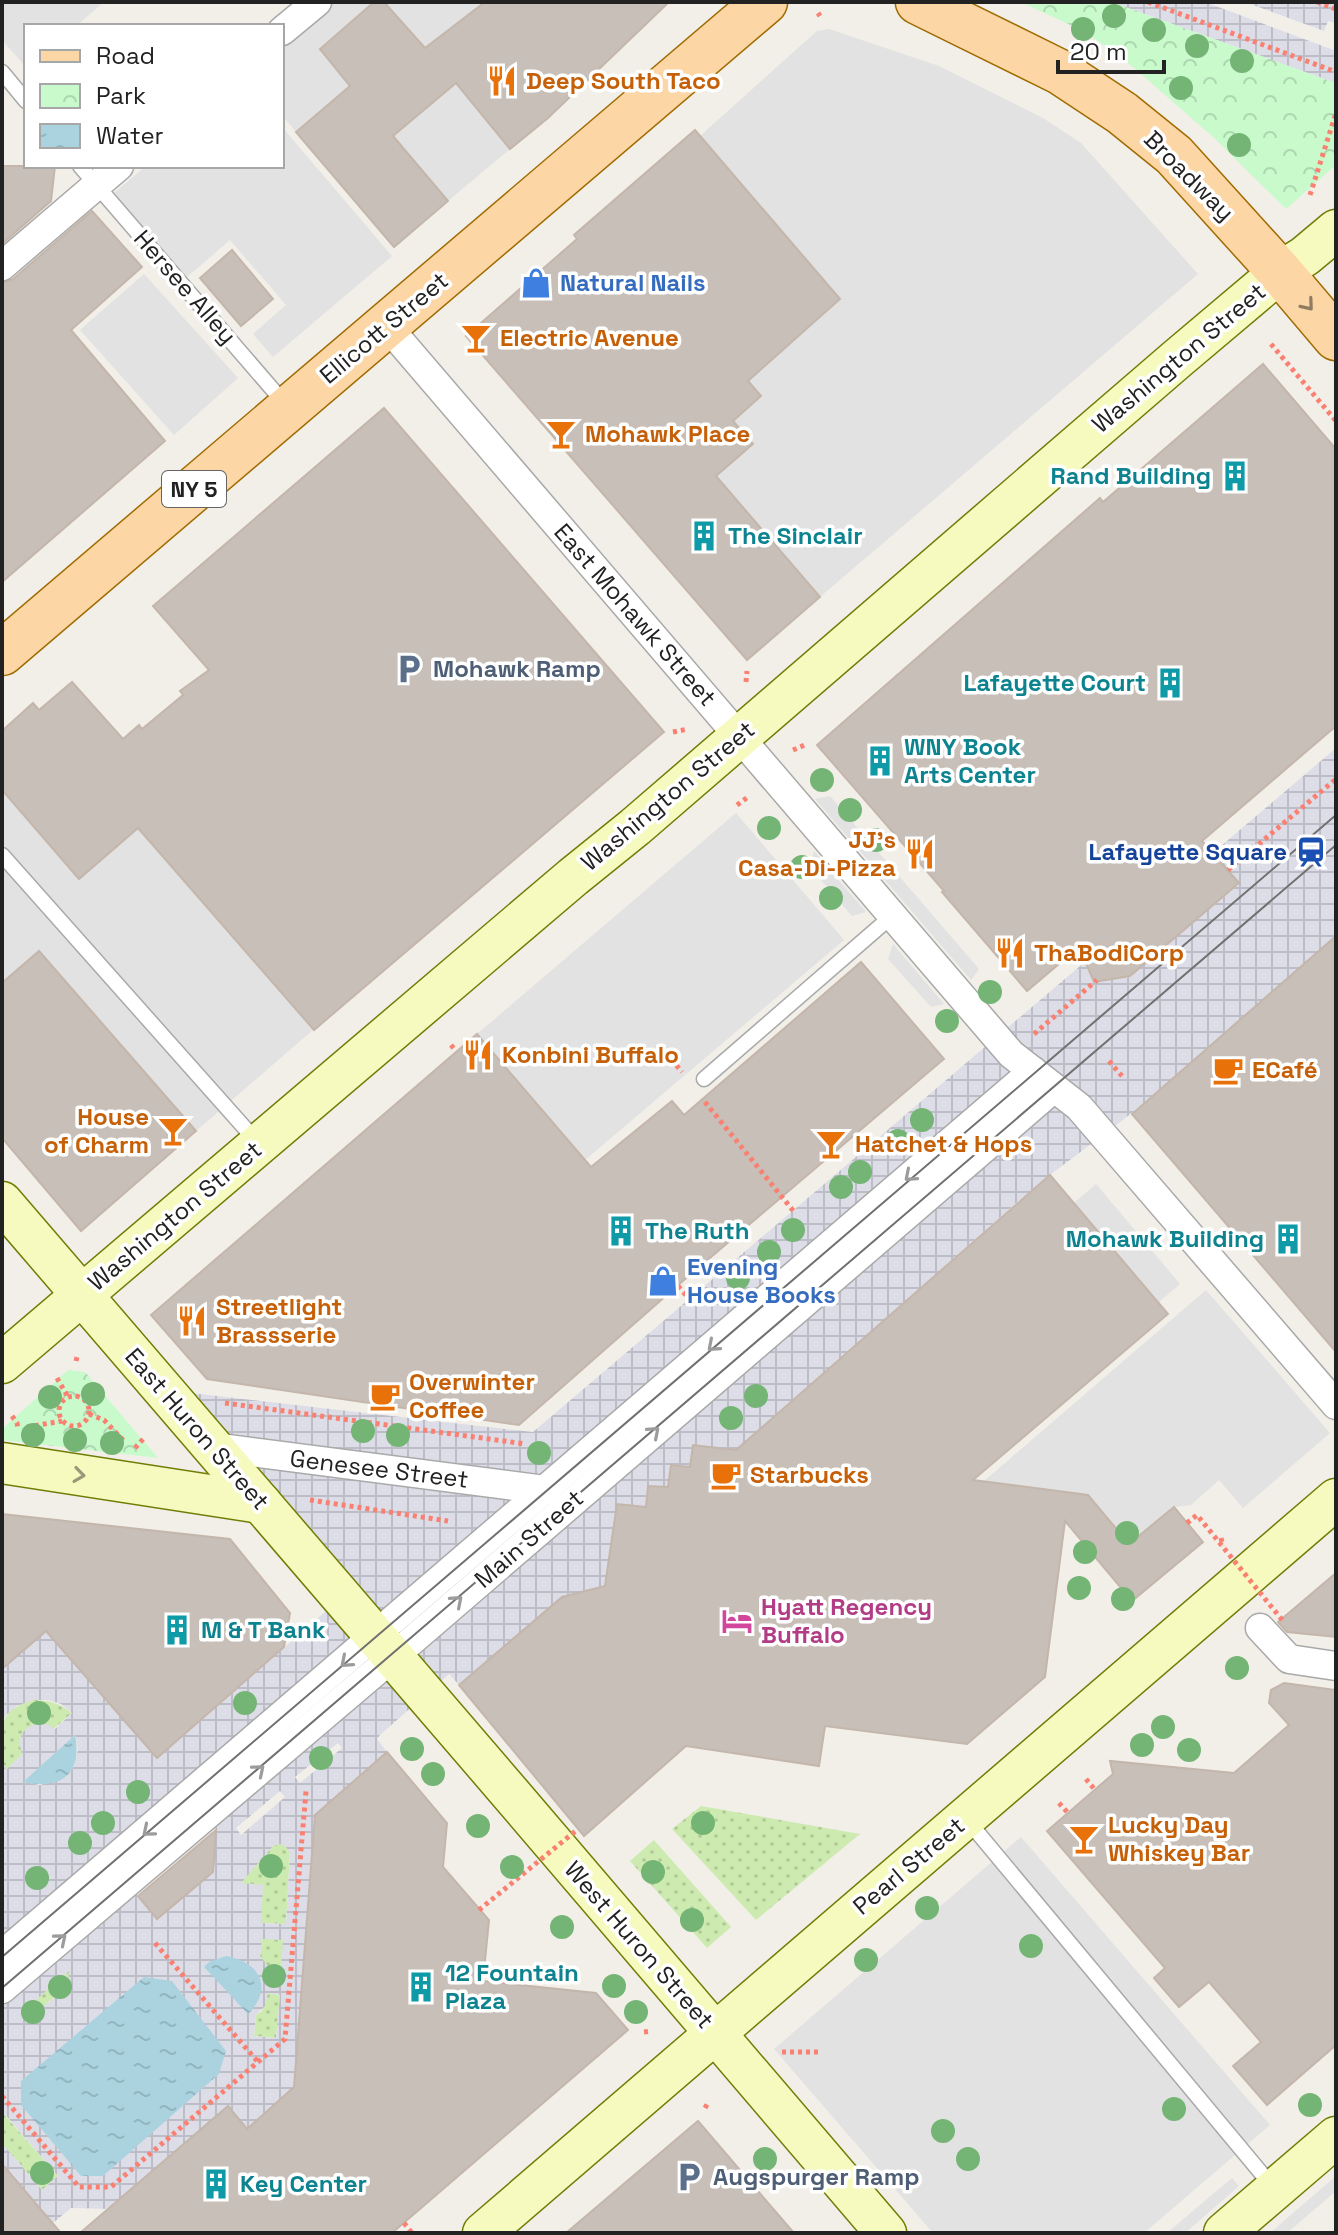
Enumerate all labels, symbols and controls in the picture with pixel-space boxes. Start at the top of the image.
legend [24,24,284,168]
scale bar [1058,24,1164,74]
text: 20 m [1070,36,1127,67]
text: Road [96,40,155,71]
restaurant icon: Deep South Taco [485,64,519,98]
place label: Deep South Taco [526,65,721,96]
text: Park [96,80,146,111]
text: Water [96,120,164,151]
street label: Broadway [1138,124,1241,227]
street label: Hersee Alley [127,223,243,350]
street label: Ellicott Street [313,265,454,390]
shop icon: Natural Nails [519,266,553,300]
place label: Natural Nails [560,267,706,298]
street label: Washington Street [1085,276,1272,439]
one-way arrow [1298,296,1313,310]
bar icon: Electric Avenue [459,321,493,355]
place label: Electric Avenue [500,322,679,353]
bar icon: Mohawk Place [544,417,578,451]
place label: Mohawk Place [585,418,750,449]
building icon: Rand Building [1218,459,1252,493]
place label: Rand Building [1050,460,1211,491]
road number: NY 5 [162,471,226,507]
street label: East Mohawk Street [547,517,723,713]
building icon: The Sinclair [687,519,721,553]
place label: The Sinclair [728,520,863,551]
parking icon: Mohawk Ramp [392,652,426,686]
place label: Mohawk Ramp [433,653,601,684]
building icon: Lafayette Court [1153,666,1187,700]
place label: Lafayette Court [963,667,1146,698]
street label: Washington Street [574,714,761,877]
place label: WNY Book Arts Center [904,731,1036,790]
building icon: WNY Book Arts Center [863,744,897,778]
place label: JJ's Casa-Di-Pizza [738,824,896,883]
station icon: Lafayette Square [1294,835,1328,869]
place label: Lafayette Square [1088,836,1287,867]
restaurant icon: JJ's Casa-Di-Pizza [903,837,937,871]
restaurant icon: ThaBodiCorp [993,936,1027,970]
place label: ThaBodiCorp [1034,937,1184,968]
restaurant icon: Konbini Buffalo [461,1038,495,1072]
place label: Konbini Buffalo [502,1039,679,1070]
cafe icon: ECafé [1211,1053,1245,1087]
place label: ECafé [1252,1054,1318,1085]
place label: House of Charm [44,1101,149,1160]
bar icon: House of Charm [156,1114,190,1148]
bar icon: Hatchet & Hops [814,1127,848,1161]
place label: Hatchet & Hops [855,1128,1032,1159]
street label: Washington Street [81,1134,268,1297]
one-way arrow [905,1166,919,1181]
building icon: The Ruth [604,1214,638,1248]
place label: The Ruth [645,1215,750,1246]
building icon: Mohawk Building [1271,1222,1305,1256]
place label: Mohawk Building [1066,1223,1264,1254]
place label: Evening House Books [687,1251,836,1310]
shop icon: Evening House Books [646,1264,680,1298]
place label: Streetlight Brassserie [216,1291,342,1350]
restaurant icon: Streetlight Brassserie [175,1304,209,1338]
one-way arrow [707,1336,722,1351]
street label: East Huron Street [118,1341,276,1516]
place label: Overwinter Coffee [409,1366,535,1425]
cafe icon: Overwinter Coffee [368,1379,402,1413]
one-way arrow [645,1427,659,1442]
street label: Genesee Street [288,1442,470,1495]
cafe icon: Starbucks [709,1458,743,1492]
place label: Starbucks [750,1459,869,1490]
one-way arrow [72,1466,86,1483]
street label: Main Street [468,1483,590,1594]
place label: Hyatt Regency Buffalo [761,1591,932,1650]
one-way arrow [448,1596,462,1611]
hotel icon: Hyatt Regency Buffalo [720,1604,754,1638]
building icon: M & T Bank [160,1613,194,1647]
place label: M & T Bank [201,1614,326,1645]
one-way arrow [341,1652,355,1666]
one-way arrow [250,1765,265,1780]
place label: Lucky Day Whiskey Bar [1108,1809,1250,1868]
street label: Pearl Street [846,1810,971,1921]
one-way arrow [143,1821,158,1835]
bar icon: Lucky Day Whiskey Bar [1067,1822,1101,1856]
street label: West Huron Street [558,1854,721,2035]
one-way arrow [52,1934,67,1949]
place label: 12 Fountain Plaza [445,1957,579,2016]
building icon: 12 Fountain Plaza [404,1970,438,2004]
parking icon: Augspurger Ramp [672,2160,706,2194]
place label: Augspurger Ramp [713,2161,920,2192]
building icon: Key Center [199,2167,233,2201]
place label: Key Center [240,2168,367,2199]

